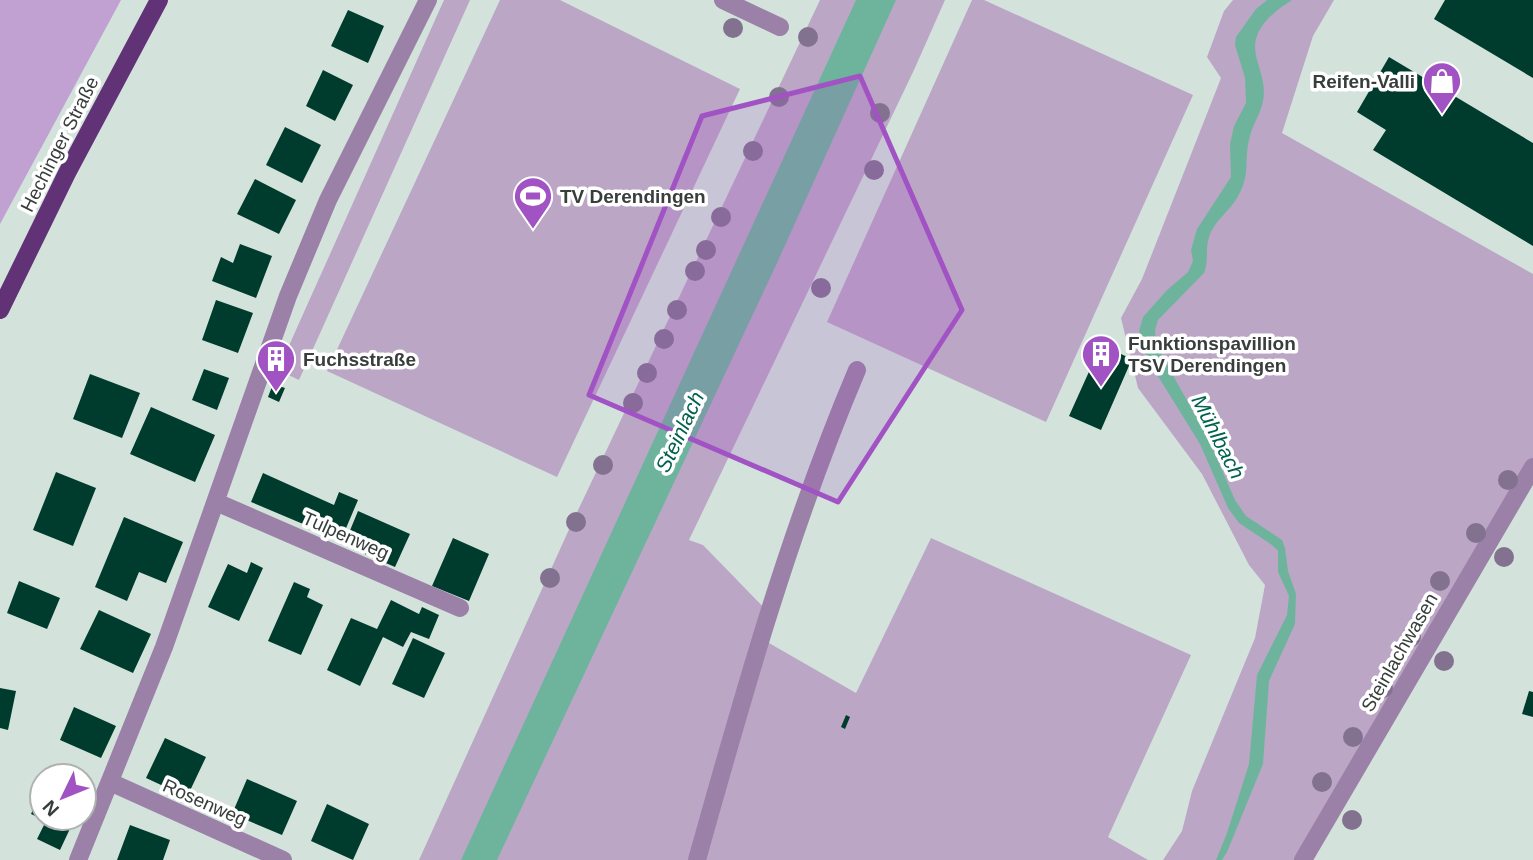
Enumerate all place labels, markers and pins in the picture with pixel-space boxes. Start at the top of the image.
shop icon: Reifen-Valli [1421,60,1463,115]
place label: Reifen-Valli [1313,71,1415,92]
sports icon: TV Derendingen [512,175,554,230]
place label: TV Derendingen [560,186,706,207]
building icon: Funktionspavillion TSV Derendingen [1080,333,1122,388]
place label: Funktionspavillion TSV Derendingen [1128,333,1296,376]
building icon: Fuchsstraße [255,338,297,393]
place label: Fuchsstraße [303,349,416,370]

